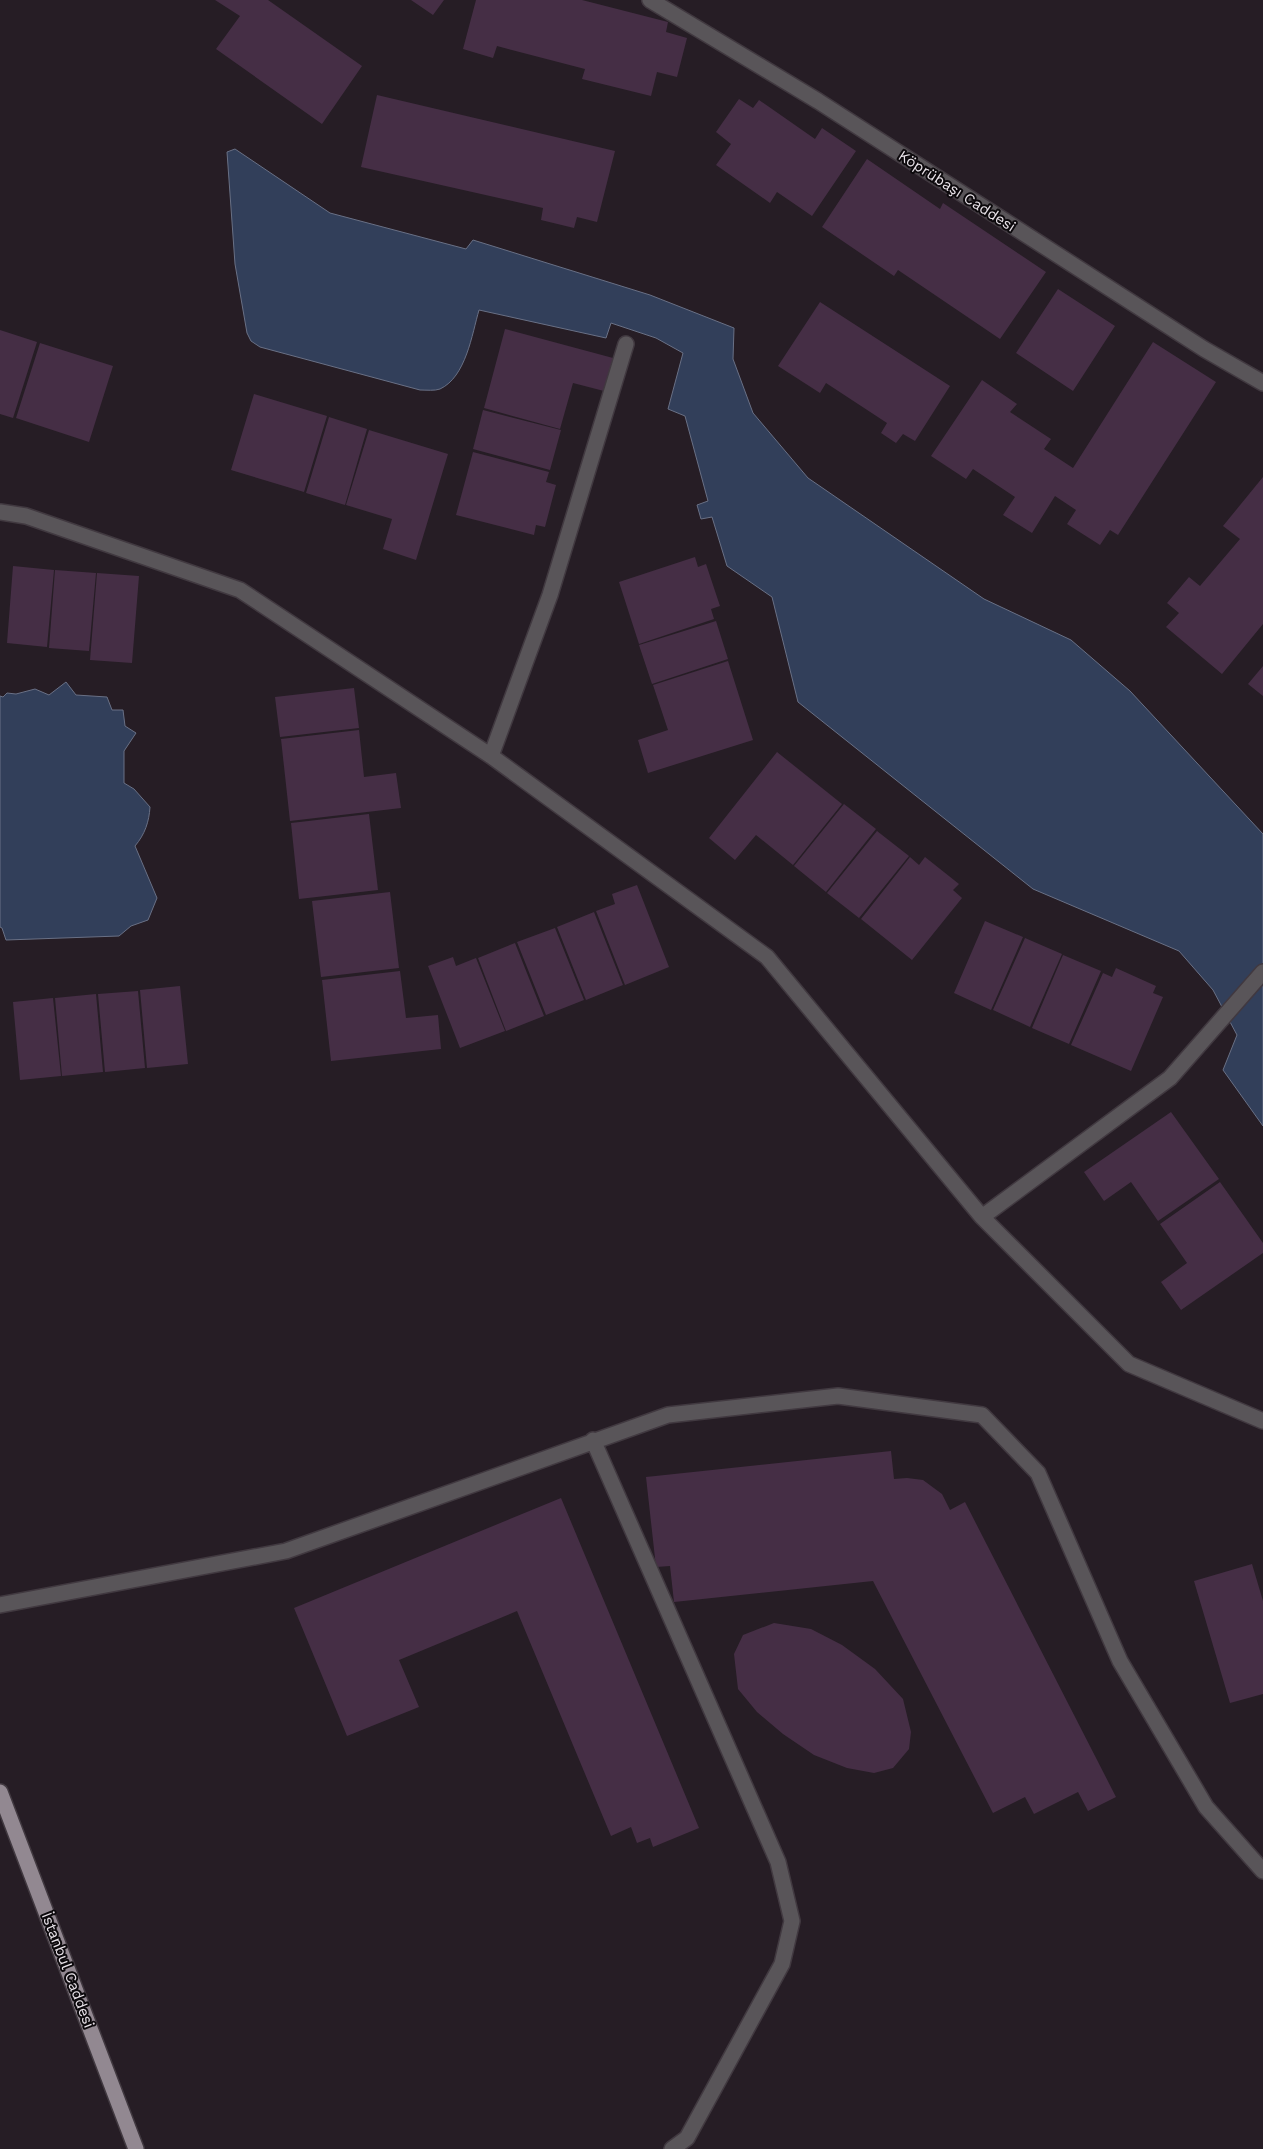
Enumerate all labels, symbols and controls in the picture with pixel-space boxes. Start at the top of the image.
street label: Köprübaşı Caddesi [895,146,1019,236]
street label: İstanbul Caddesi [38,1910,98,2030]

